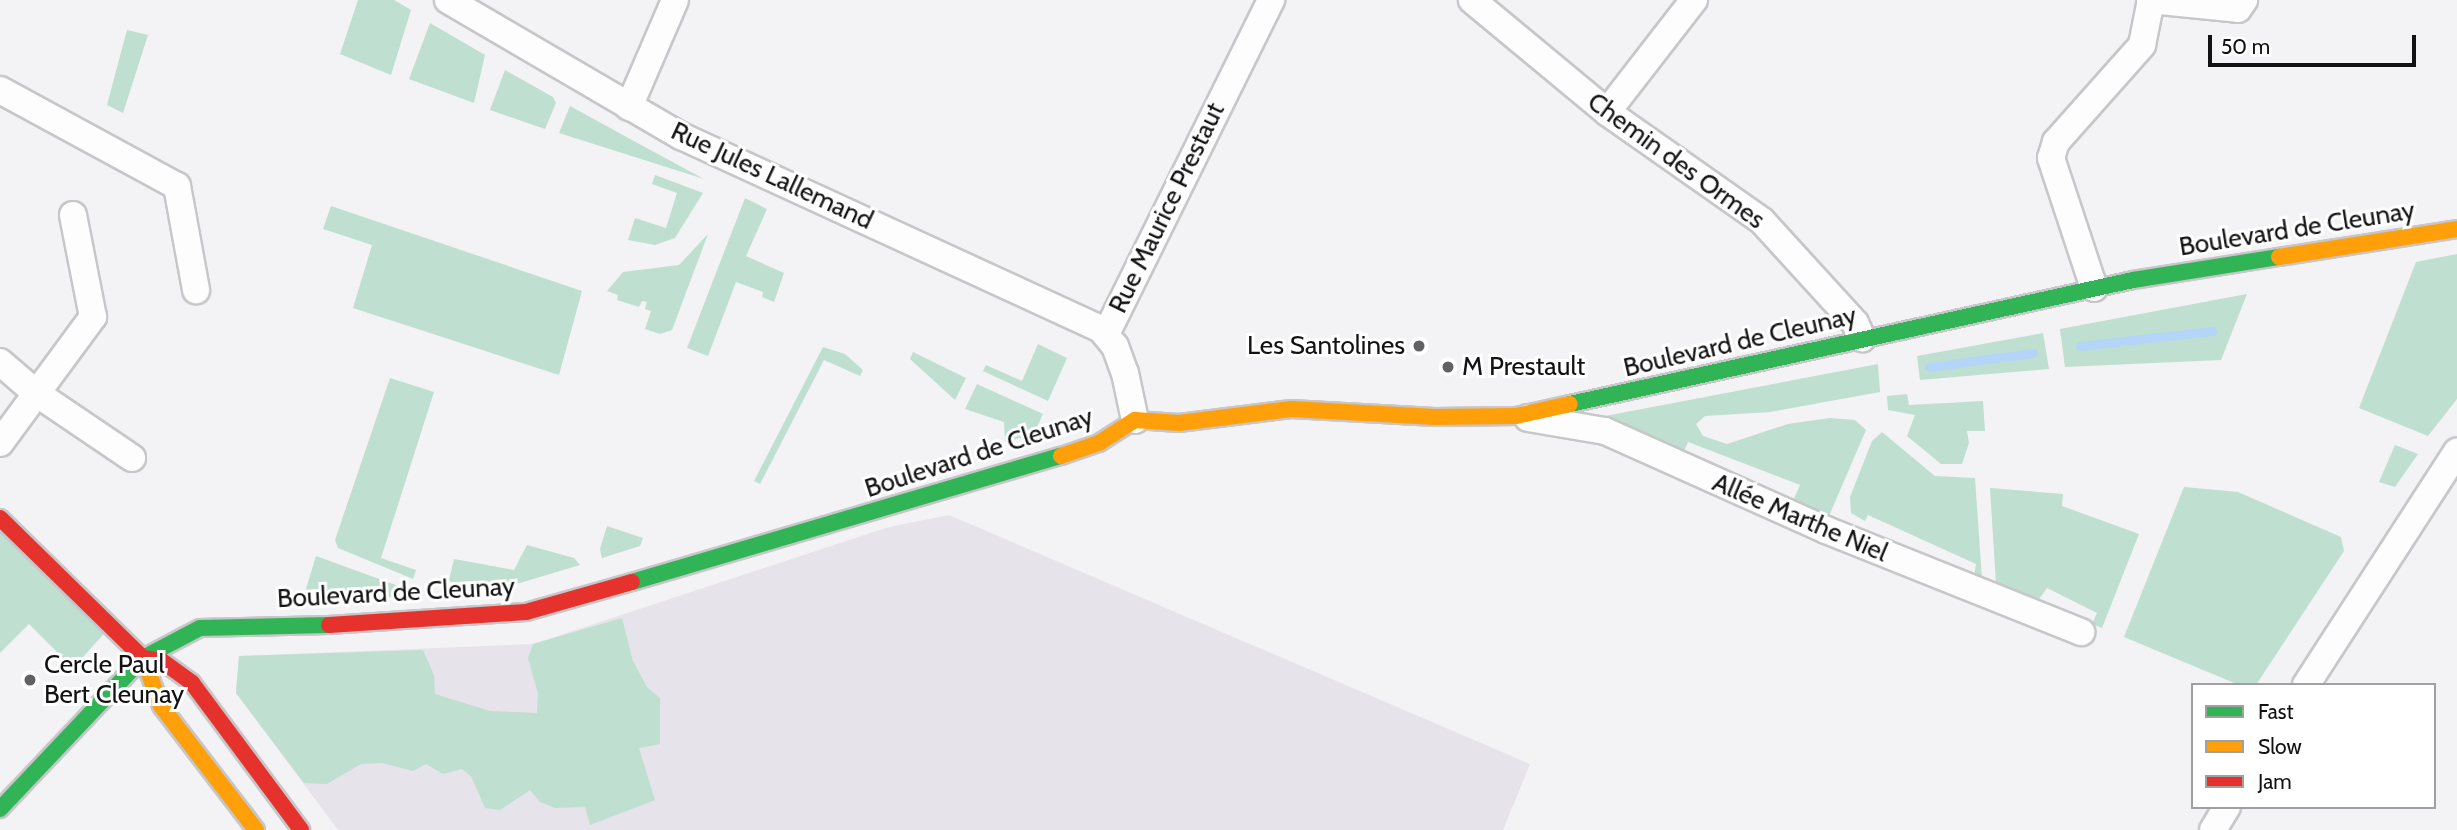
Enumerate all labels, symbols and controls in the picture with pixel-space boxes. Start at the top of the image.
scale bar [2212,21,2420,65]
text: 50 m [2221,34,2270,59]
street label: Chemin des Ormes [1581,86,1771,236]
street label: Rue Maurice Prestaut [1103,98,1231,318]
street label: Rue Jules Lallemand [666,116,878,236]
street label: Boulevard de Cleunay [2177,195,2417,263]
street label: Boulevard de Cleunay [1620,300,1860,384]
place label: Les Santolines [1247,330,1405,362]
marker: Les Santolines [1411,338,1427,354]
place label: M Prestault [1462,351,1585,383]
marker: M Prestault [1440,359,1456,375]
street label: Boulevard de Cleunay [861,401,1097,505]
street label: Allée Marthe Niel [1708,467,1892,569]
street label: Boulevard de Cleunay [276,571,516,615]
place label: Cercle Paul Bert Cleunay [44,649,184,710]
marker: Cercle Paul Bert Cleunay [22,672,38,688]
legend [2191,683,2436,809]
text: Fast [2258,699,2294,724]
text: Slow [2258,734,2302,759]
text: Jam [2258,769,2292,794]

